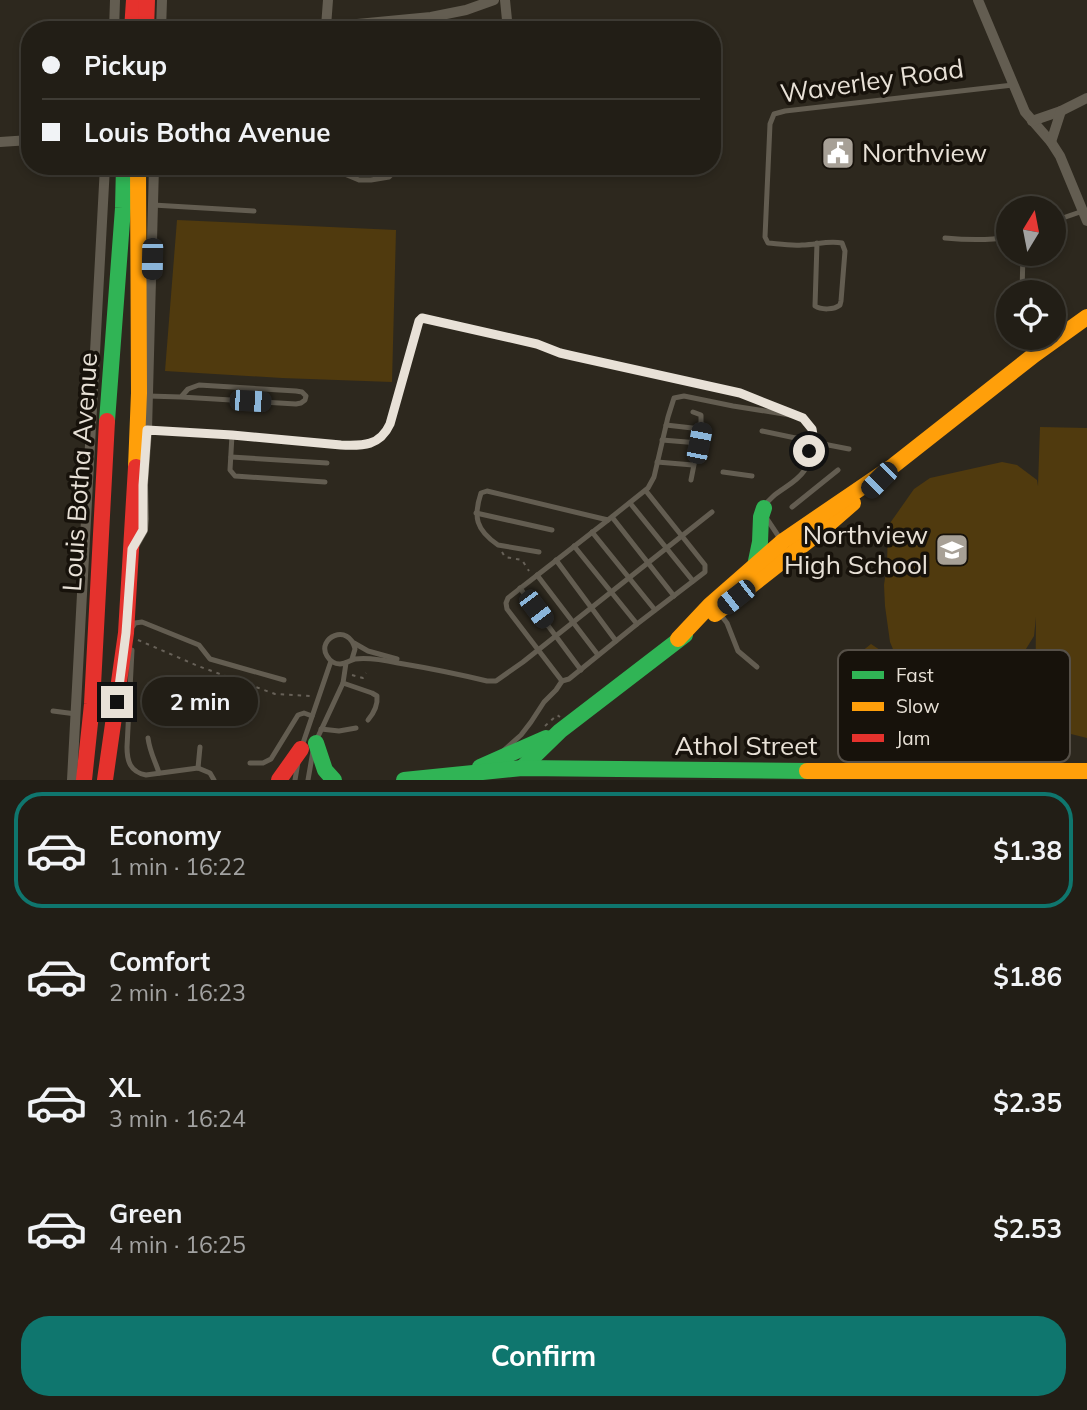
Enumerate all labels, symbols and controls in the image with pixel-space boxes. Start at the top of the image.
text: Pickup [84,49,167,82]
street label: Waverley Road [778,51,966,110]
text: Louis Botha Avenue [84,116,331,149]
public building icon: Northview [819,134,857,172]
place label: Northview [862,136,987,169]
north arrow [996,196,1066,266]
map controls [996,196,1066,350]
car [142,238,163,280]
button: locate [996,280,1066,350]
street label: Louis Botha Avenue [55,351,104,593]
car [229,389,272,413]
car [685,420,714,466]
route start [793,435,825,467]
car [857,458,902,502]
place label: Northview High School [784,518,928,581]
school or university icon: Northview High School [933,531,971,569]
car [713,576,760,618]
car [515,586,558,632]
legend [838,650,1070,762]
text: Fast [896,663,934,687]
callout: 2 min [142,678,257,726]
route end [101,686,133,718]
text: 2 min [170,687,230,716]
text: Slow [896,694,940,718]
text: Jam [896,726,930,750]
street label: Athol Street [675,729,817,762]
icon: car [25,819,88,882]
text: Economy [109,819,221,852]
text: $1.38 [993,834,1062,867]
text: 1 min · 16:22 [109,852,246,881]
icon: car [25,945,88,1008]
text: Comfort [109,945,210,978]
text: $1.86 [993,960,1062,993]
text: 2 min · 16:23 [109,978,246,1007]
icon: car [25,1071,88,1134]
text: XL [109,1071,141,1104]
text: $2.35 [993,1086,1062,1119]
text: 3 min · 16:24 [109,1104,246,1133]
icon: car [25,1197,88,1260]
text: Green [109,1197,182,1230]
text: $2.53 [993,1212,1062,1245]
text: 4 min · 16:25 [109,1230,246,1259]
button: Confirm [21,1316,1066,1396]

